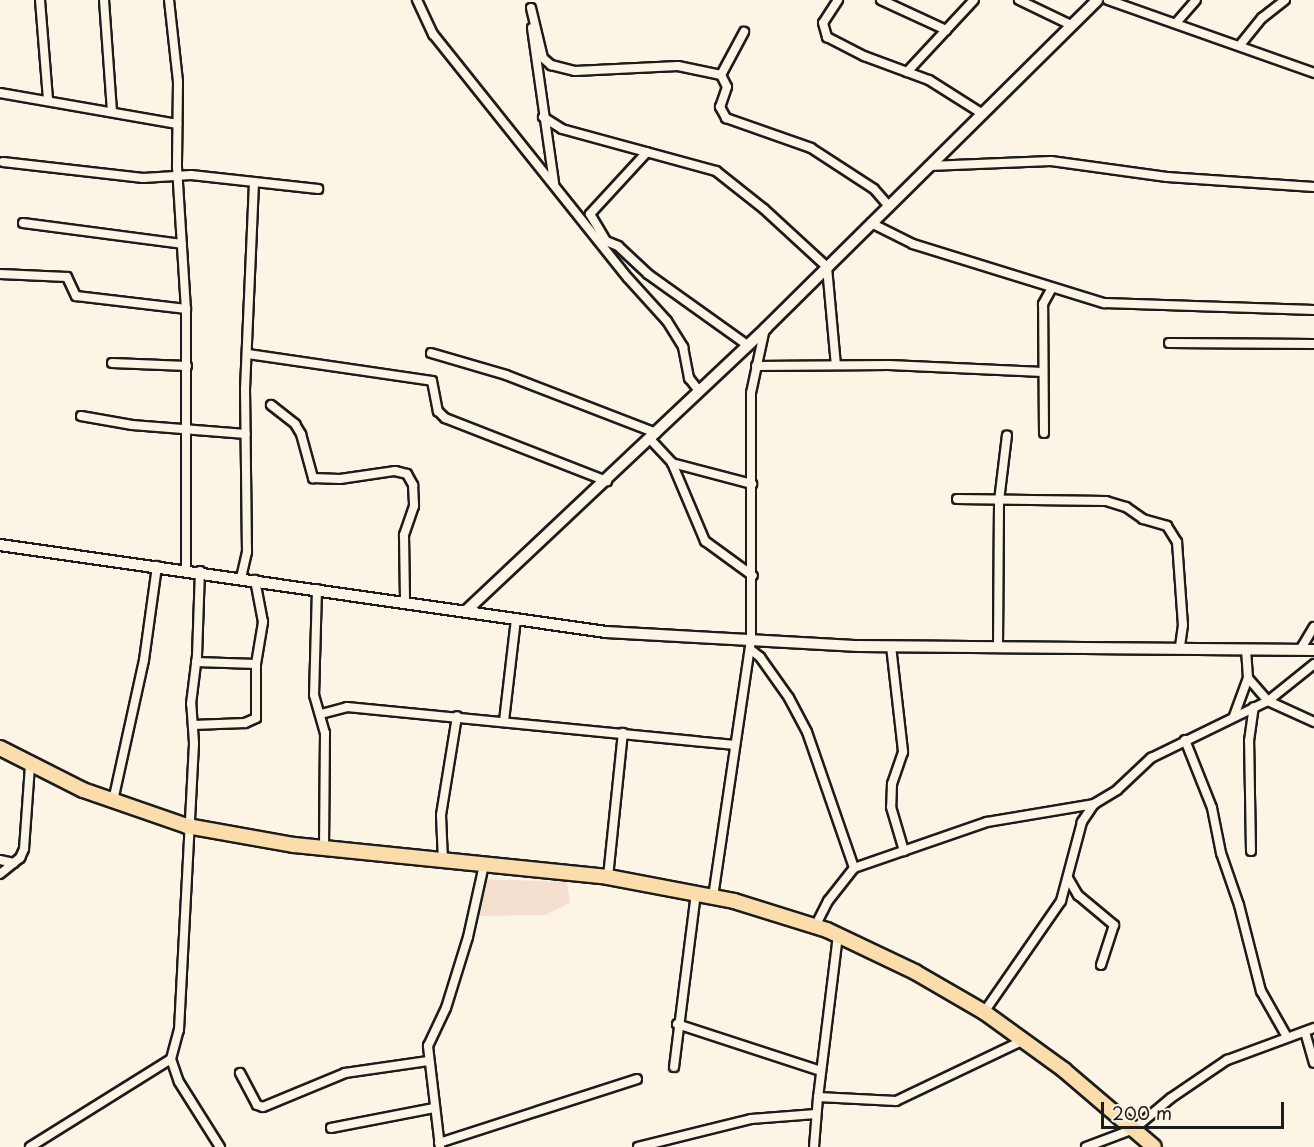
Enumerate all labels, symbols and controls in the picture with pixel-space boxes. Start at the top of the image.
scale bar [1104,1090,1287,1128]
text: 200 m [1112,1099,1172,1126]

